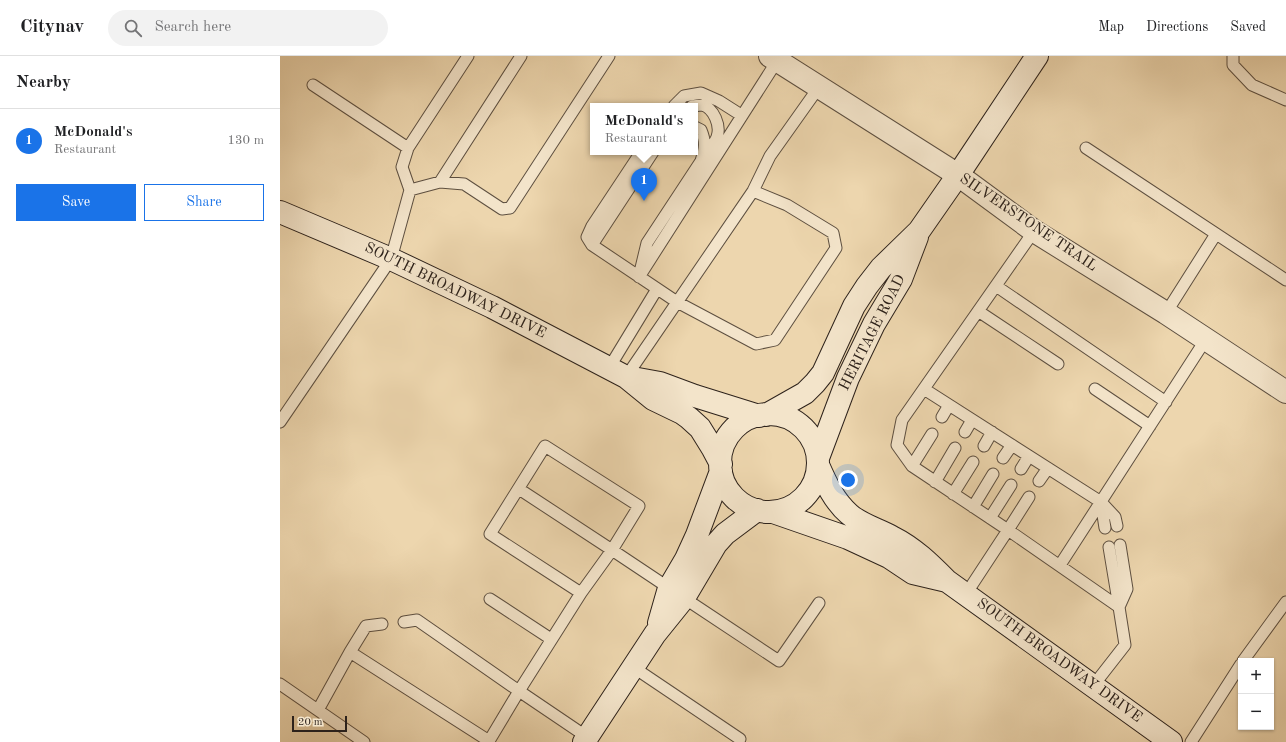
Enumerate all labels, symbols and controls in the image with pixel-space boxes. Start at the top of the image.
search box [108,10,388,46]
icon: search [122,17,144,39]
text: Citynav [20,18,84,37]
text: Search here [154,20,231,35]
text: Map [1098,20,1124,34]
text: Directions [1146,20,1208,34]
text: Saved [1230,20,1266,34]
text: Nearby [16,74,71,91]
popup [590,103,698,155]
text: McDonald's [605,114,683,129]
text: McDonald's [54,125,132,140]
text: Restaurant [605,132,667,145]
text: 1 [25,134,33,147]
text: 130 m [227,134,264,147]
text: Restaurant [54,143,116,156]
pin: 1 [631,168,657,201]
street label: SILVERSTONE TRAIL [956,171,1100,275]
button: Save [16,184,136,221]
button: Share [144,184,264,221]
street label: SOUTH BROADWAY DRIVE [362,240,548,342]
street label: HERITAGE ROAD [837,273,909,393]
your location [838,470,858,490]
street label: SOUTH BROADWAY DRIVE [974,596,1144,726]
map controls [1238,658,1274,730]
button: + [1238,658,1274,694]
button: − [1238,694,1274,730]
scale bar [292,714,347,733]
text: 20 m [298,717,323,728]

